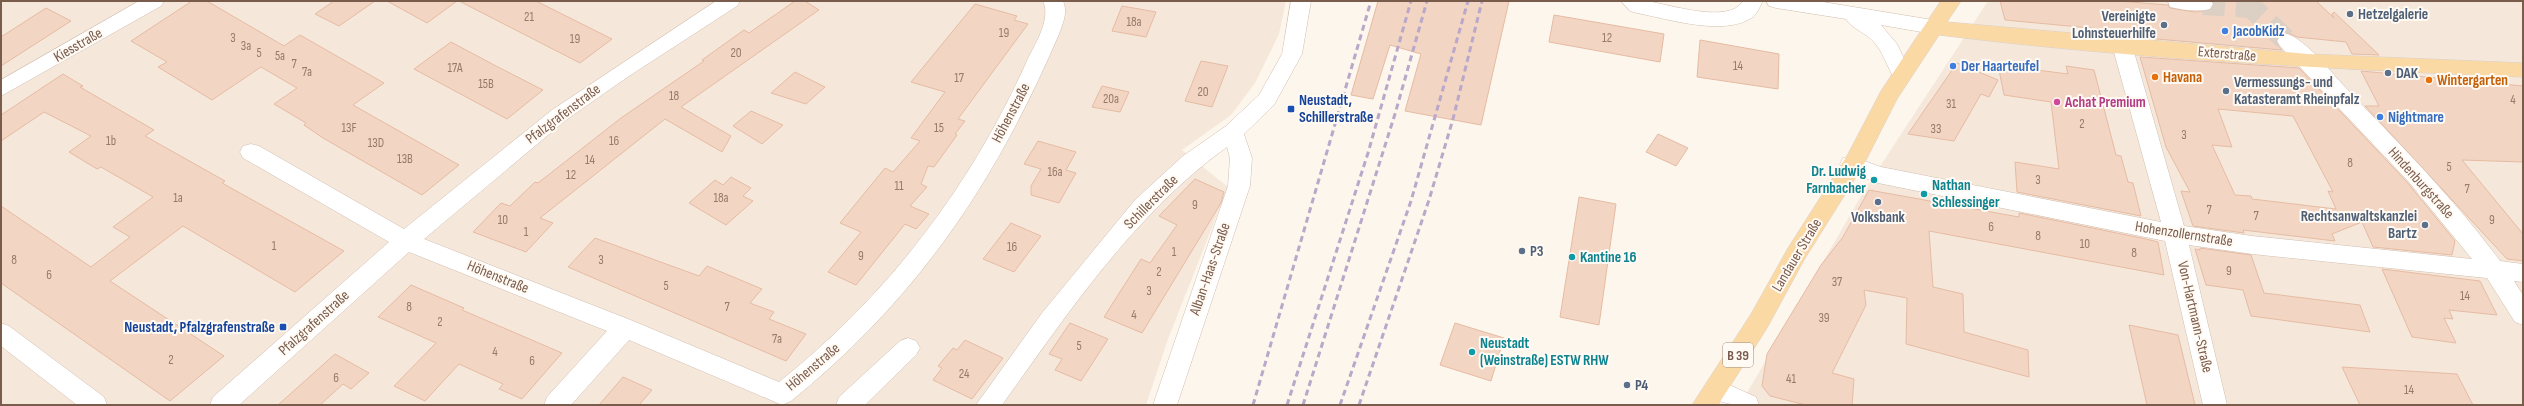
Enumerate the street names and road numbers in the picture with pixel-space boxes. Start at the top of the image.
street label: Kiesstraße [50,24,106,66]
street label: Exterstraße [2197,42,2257,66]
street label: Pfalzgrafenstraße [522,80,604,148]
street label: Höhenstraße [987,80,1035,146]
street label: Hindenburgstraße [2384,143,2458,223]
street label: Schillerstraße [1120,171,1182,233]
street label: Landauer Straße [1768,215,1826,295]
street label: Hohenzollernstraße [2134,217,2234,251]
street label: Alban-Haas-Straße [1185,220,1235,319]
street label: Höhenstraße [464,256,532,298]
street label: Von-Hartmann-Straße [2173,259,2217,375]
street label: Pfalzgrafenstraße [275,286,353,360]
street label: Höhenstraße [782,339,844,395]
road number: B 39 [1723,343,1753,367]

